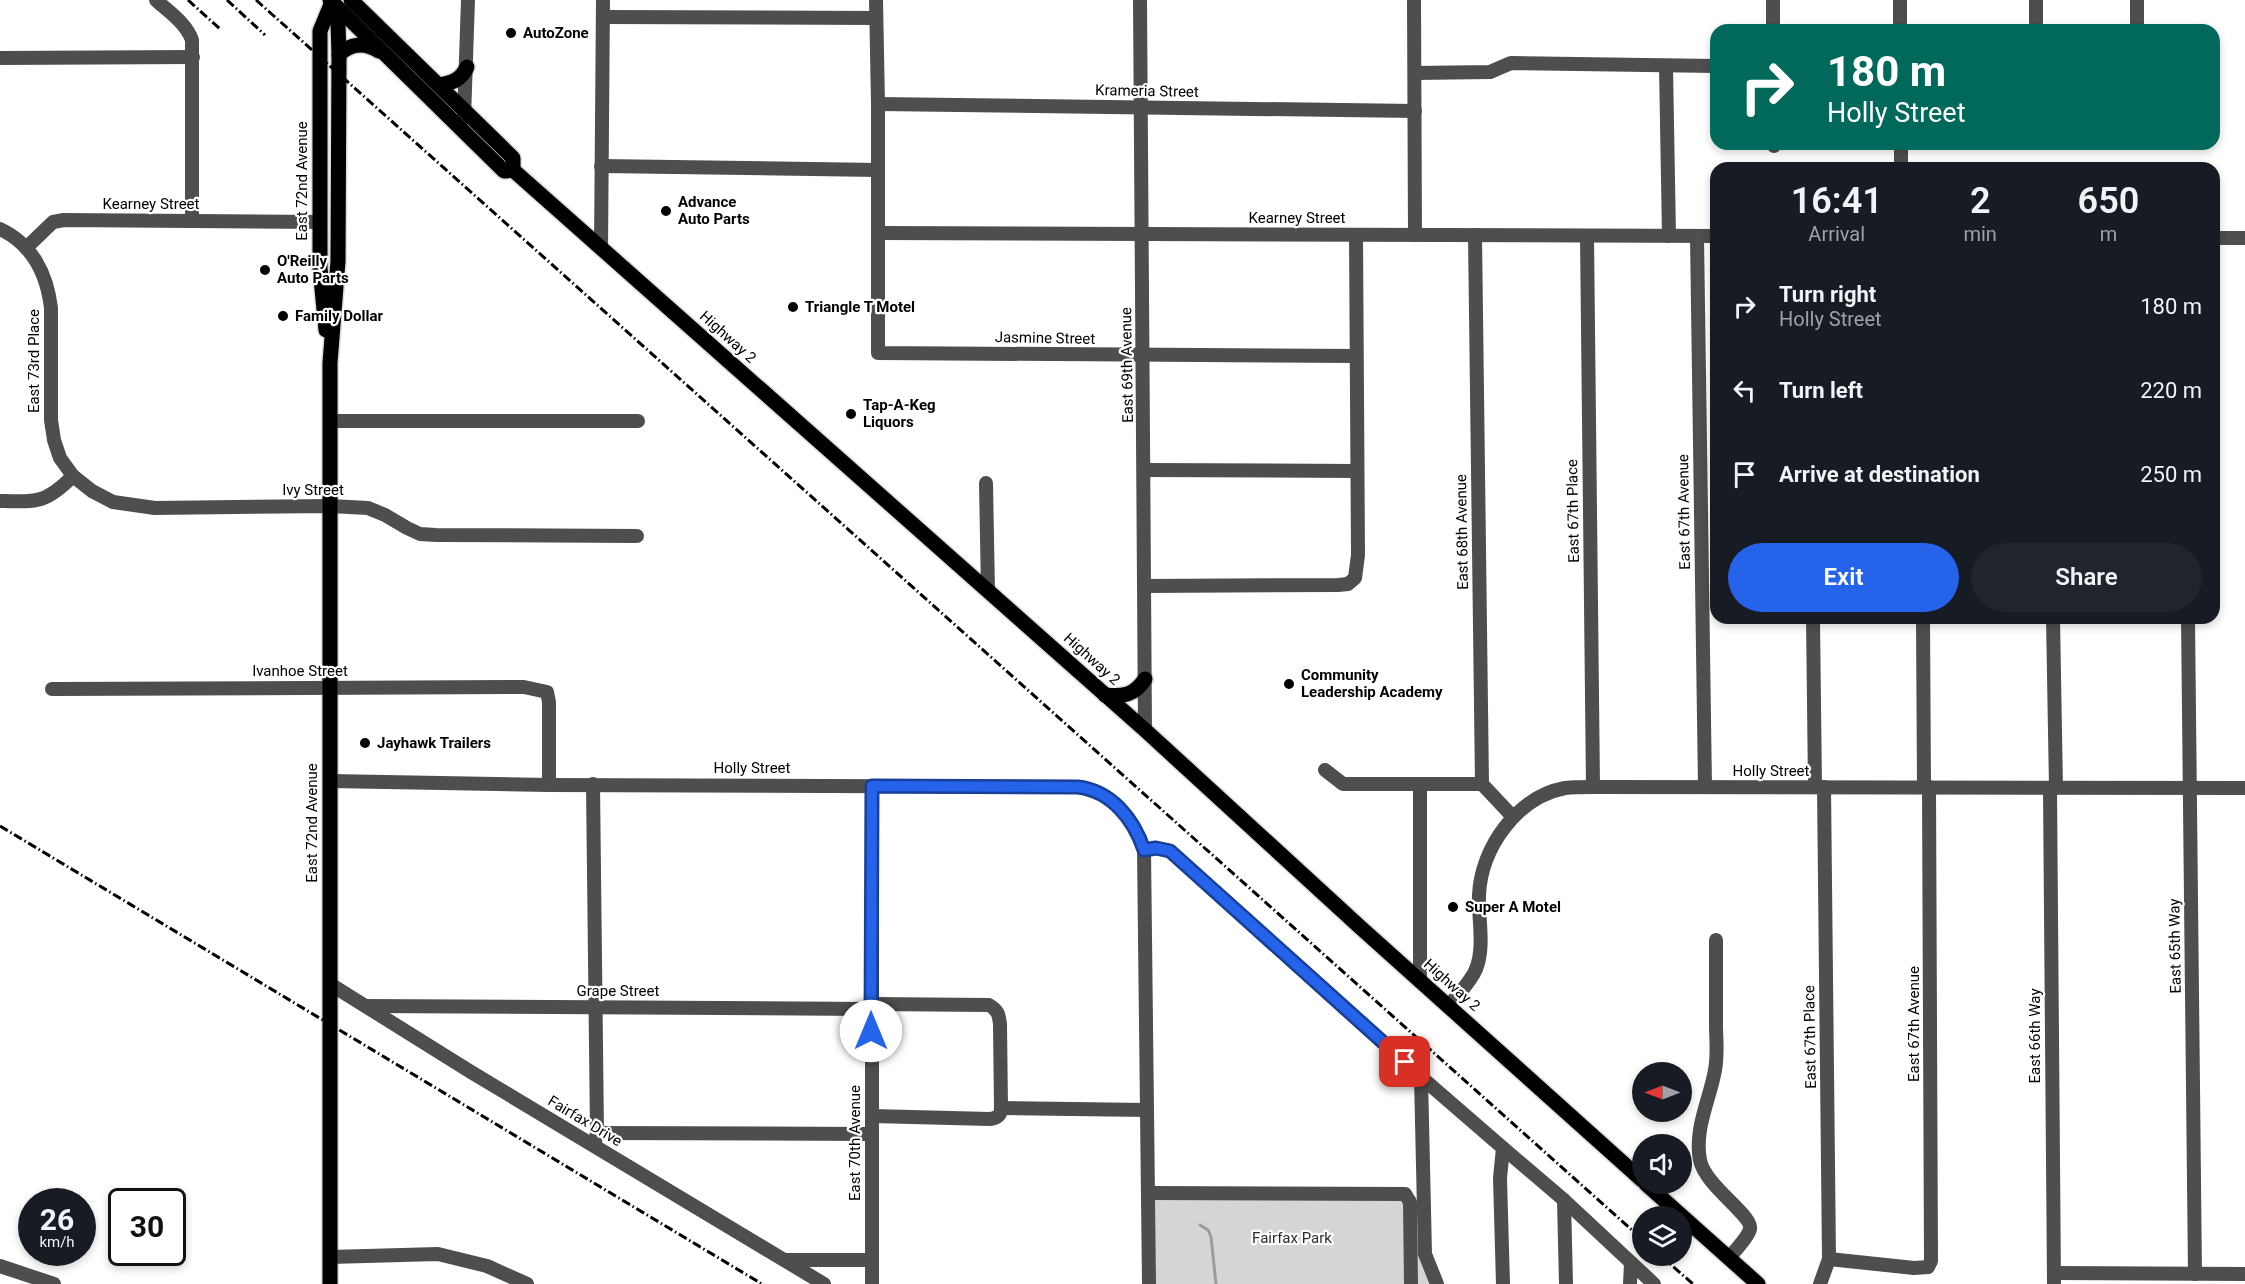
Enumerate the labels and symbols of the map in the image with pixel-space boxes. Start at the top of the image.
place label: AutoZone [523,24,589,42]
marker: AutoZone [504,26,518,40]
street label: Krameria Street [1095,81,1199,101]
street label: East 72nd Avenue [293,121,311,241]
place label: Advance Auto Parts [678,193,750,228]
street label: Kearney Street [103,195,200,213]
marker: Advance Auto Parts [659,204,673,218]
street label: Kearney Street [1249,209,1346,227]
place label: O'Reilly Auto Parts [277,252,349,287]
marker: O'Reilly Auto Parts [258,263,272,277]
place label: Triangle T Motel [805,298,915,316]
marker: Triangle T Motel [786,300,800,314]
place label: Family Dollar [295,307,383,325]
street label: Highway 2 [696,307,760,367]
street label: East 69th Avenue [1117,307,1137,423]
street label: East 73rd Place [25,309,43,413]
marker: Family Dollar [276,309,290,323]
street label: Jasmine Street [995,328,1095,348]
place label: Tap-A-Keg Liquors [863,396,936,431]
marker: Tap-A-Keg Liquors [844,407,858,421]
street label: East 67th Avenue [1674,454,1694,570]
street label: East 67th Place [1563,459,1583,563]
street label: East 68th Avenue [1452,474,1472,590]
street label: Ivy Street [282,481,344,499]
street label: Highway 2 [1060,629,1124,689]
street label: Ivanhoe Street [252,662,348,680]
place label: Community Leadership Academy [1301,666,1443,701]
marker: Community Leadership Academy [1282,677,1296,691]
place label: Jayhawk Trailers [377,734,491,752]
marker: Jayhawk Trailers [358,736,372,750]
street label: Holly Street [714,759,791,777]
street label: Holly Street [1733,762,1810,780]
street label: East 72nd Avenue [303,763,321,883]
place label: Super A Motel [1465,898,1561,916]
street label: East 65th Way [2165,898,2185,994]
marker: Super A Motel [1446,900,1460,914]
street label: Highway 2 [1420,955,1484,1015]
street label: East 67th Avenue [1905,966,1923,1082]
street label: Grape Street [577,982,660,1000]
street label: East 67th Place [1800,985,1820,1089]
street label: East 66th Way [2026,988,2044,1084]
position arrow [839,999,903,1063]
pin [1379,1036,1430,1087]
north arrow [1632,1062,1692,1122]
street label: East 70th Avenue [846,1085,864,1201]
street label: Fairfax Drive [545,1092,625,1150]
speed limit sign: 30 [108,1188,186,1266]
park label: Fairfax Park [1252,1229,1332,1247]

